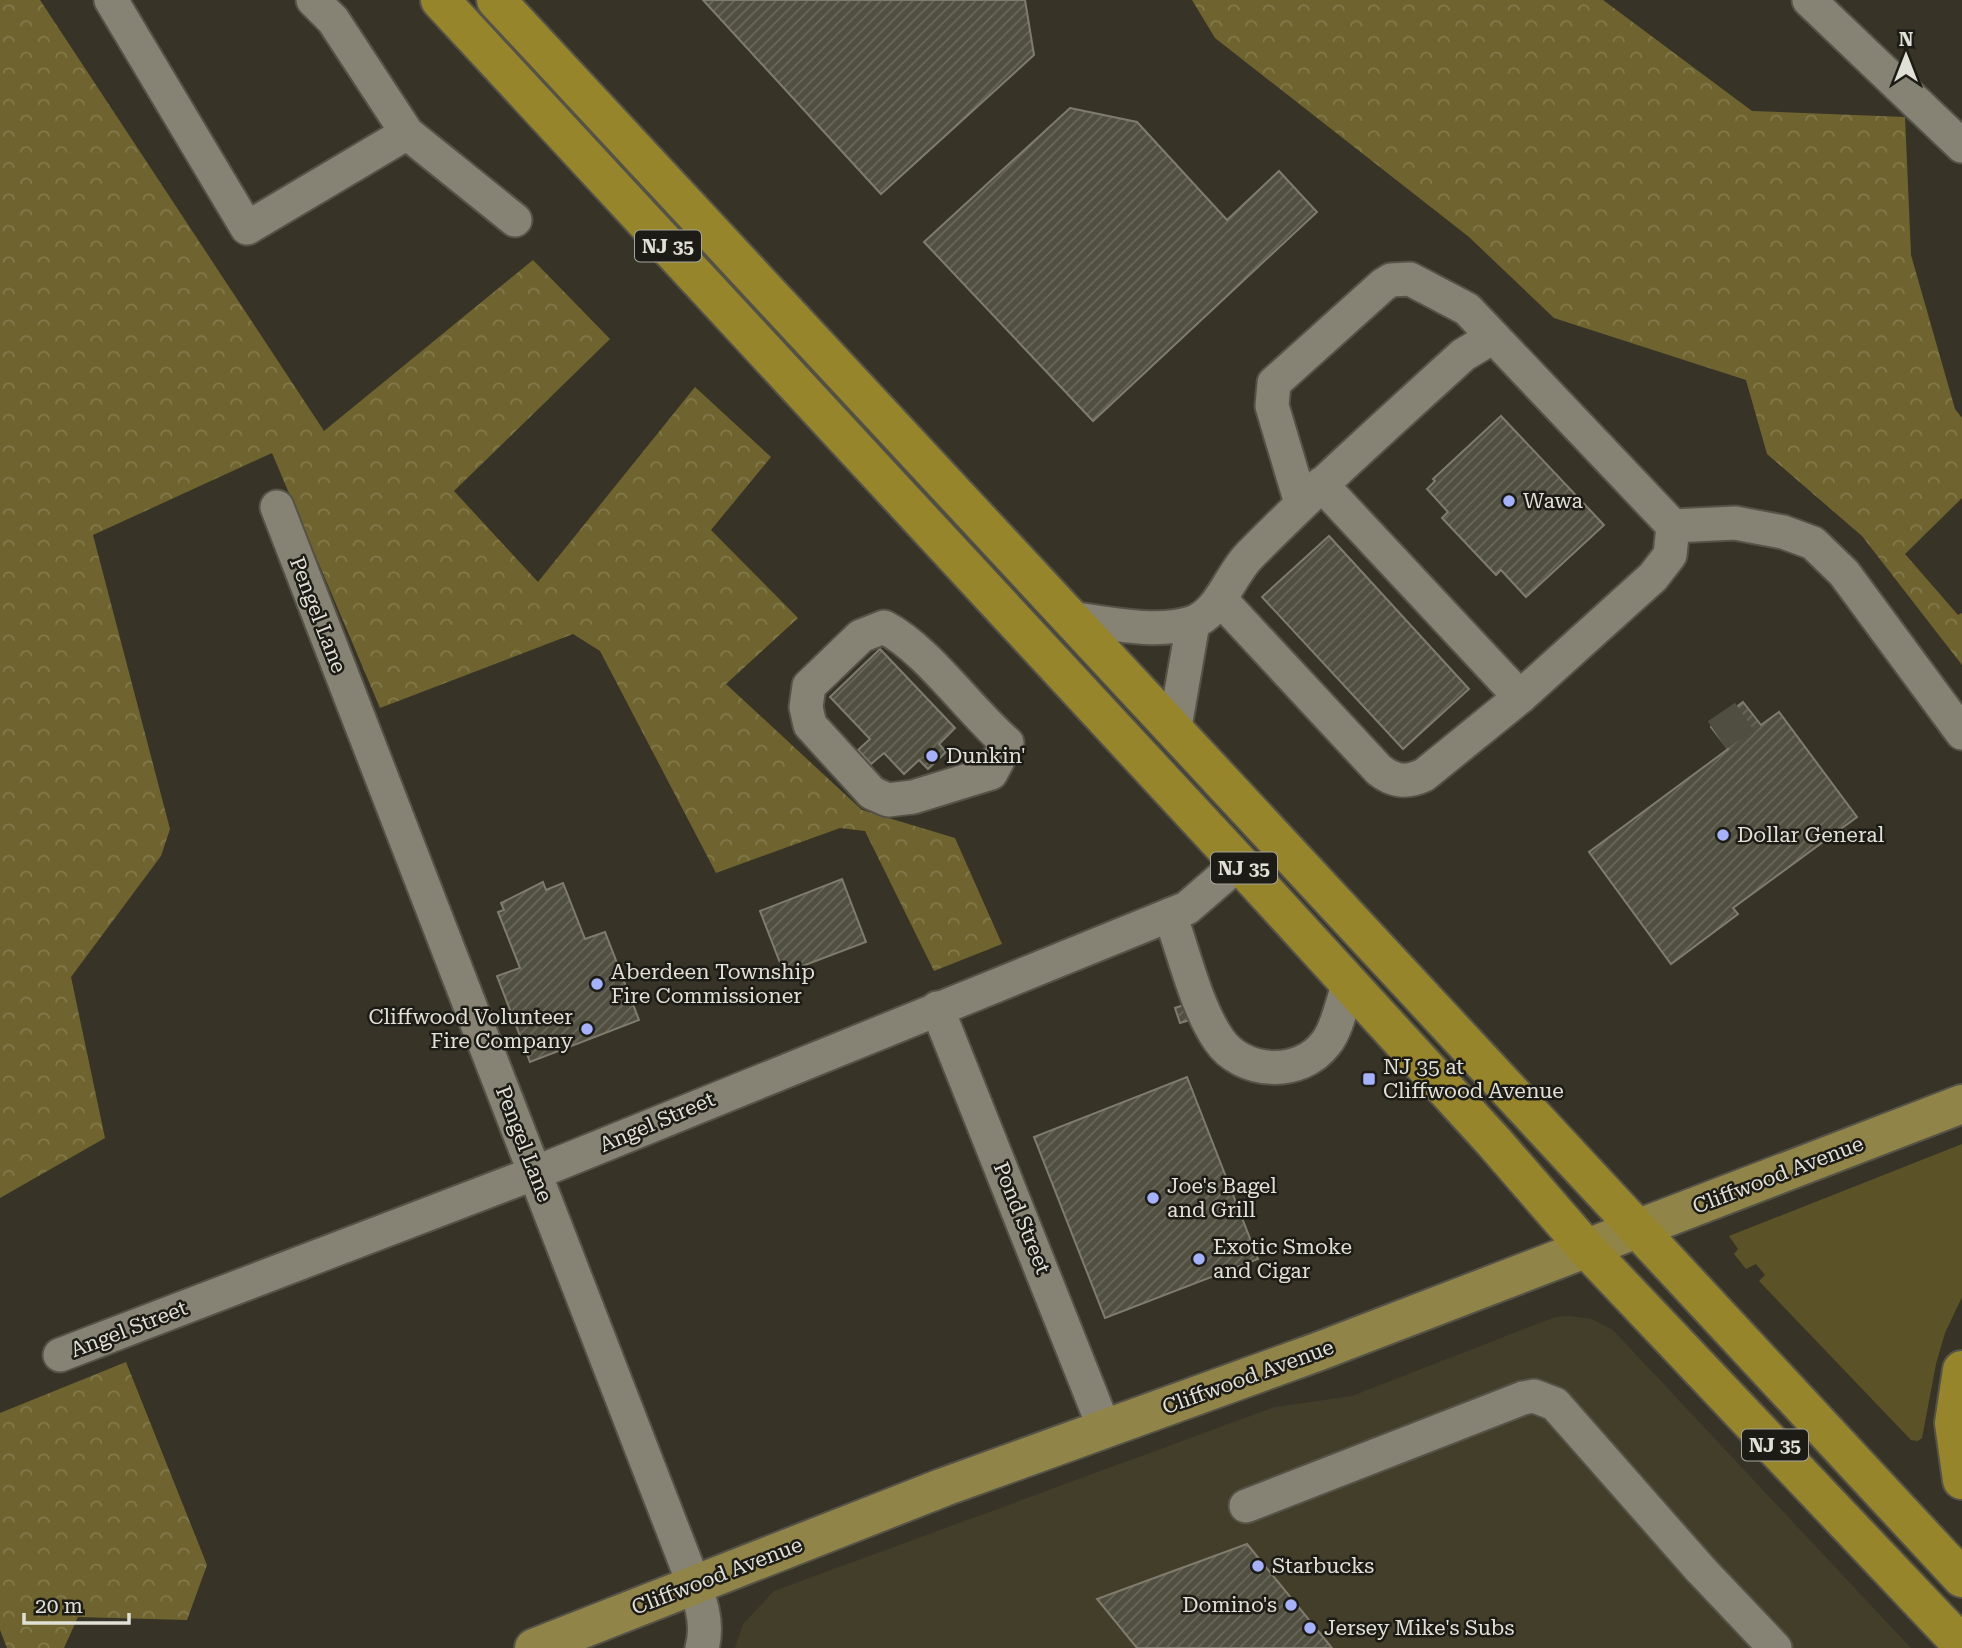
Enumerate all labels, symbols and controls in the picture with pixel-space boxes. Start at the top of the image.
north arrow [1871,21,1941,91]
text: N [1899,28,1914,51]
road number: NJ 35 [635,230,701,262]
place label: Wawa [1523,489,1583,513]
marker: Wawa [1501,493,1517,509]
street label: Pengel Lane [285,554,351,676]
place label: Dunkin' [946,744,1026,768]
marker: Dunkin' [924,748,940,764]
place label: Dollar General [1737,823,1885,847]
marker: Dollar General [1715,827,1731,843]
road number: NJ 35 [1211,852,1277,884]
place label: Aberdeen Township Fire Commissioner [611,960,815,1008]
marker: Aberdeen Township Fire Commissioner [589,976,605,992]
place label: Cliffwood Volunteer Fire Company [368,1005,574,1053]
marker: Cliffwood Volunteer Fire Company [579,1021,595,1037]
place label: NJ 35 at Cliffwood Avenue [1383,1055,1564,1103]
marker: NJ 35 at Cliffwood Avenue [1361,1071,1377,1087]
street label: Pengel Lane [491,1083,557,1205]
street label: Angel Street [596,1087,718,1157]
street label: Cliffwood Avenue [1689,1131,1867,1219]
street label: Pond Street [989,1159,1055,1278]
place label: Joe's Bagel and Grill [1167,1174,1277,1222]
marker: Joe's Bagel and Grill [1145,1190,1161,1206]
place label: Exotic Smoke and Cigar [1213,1235,1352,1283]
marker: Exotic Smoke and Cigar [1191,1251,1207,1267]
street label: Angel Street [67,1296,191,1362]
street label: Cliffwood Avenue [1159,1335,1337,1419]
road number: NJ 35 [1742,1429,1808,1460]
street label: Cliffwood Avenue [628,1532,806,1620]
place label: Starbucks [1272,1554,1374,1578]
marker: Starbucks [1250,1558,1266,1574]
scale bar [24,1582,130,1626]
place label: Domino's [1182,1593,1277,1617]
text: 20 m [35,1594,83,1618]
marker: Domino's [1283,1597,1299,1613]
place label: Jersey Mike's Subs [1324,1616,1514,1640]
marker: Jersey Mike's Subs [1302,1620,1318,1636]

